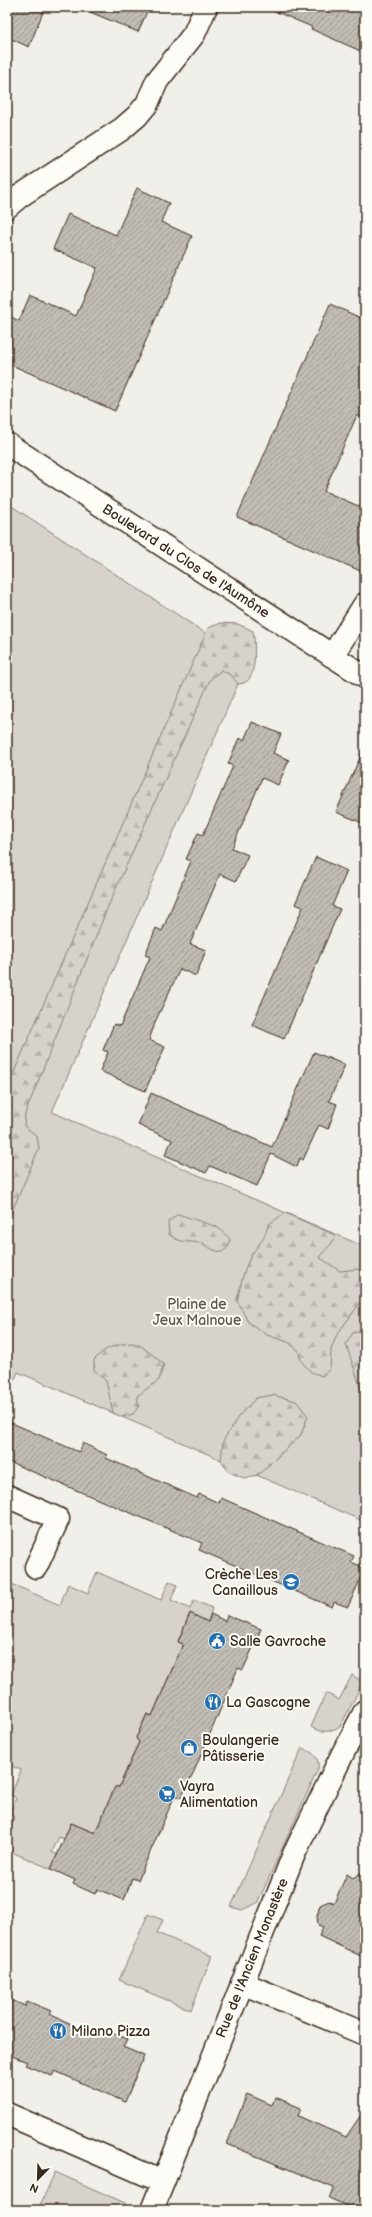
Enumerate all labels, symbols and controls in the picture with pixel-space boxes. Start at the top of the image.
street label: Boulevard du Clos de l'Aumône [99,500,273,622]
park label: Plaine de Jeux Malnoue [153,1296,241,1329]
place label: Crèche Les Canaillous [205,1566,278,1599]
school or university icon: Crèche Les Canaillous [281,1572,301,1592]
public building icon: Salle Gavroche [207,1631,227,1651]
place label: Salle Gavroche [230,1633,326,1650]
restaurant icon: La Gascogne [203,1692,223,1712]
place label: La Gascogne [226,1694,310,1711]
place label: Boulangerie Pâtisserie [202,1732,279,1765]
shop icon: Boulangerie Pâtisserie [179,1738,199,1758]
place label: Vayra Alimentation [180,1778,258,1811]
supermarket icon: Vayra Alimentation [157,1784,177,1804]
street label: Rue de l'Ancien Monastère [212,1876,292,2040]
restaurant icon: Milano Pizza [48,2021,68,2041]
place label: Milano Pizza [71,2023,150,2040]
north arrow [18,2159,58,2199]
text: N [28,2180,41,2195]

